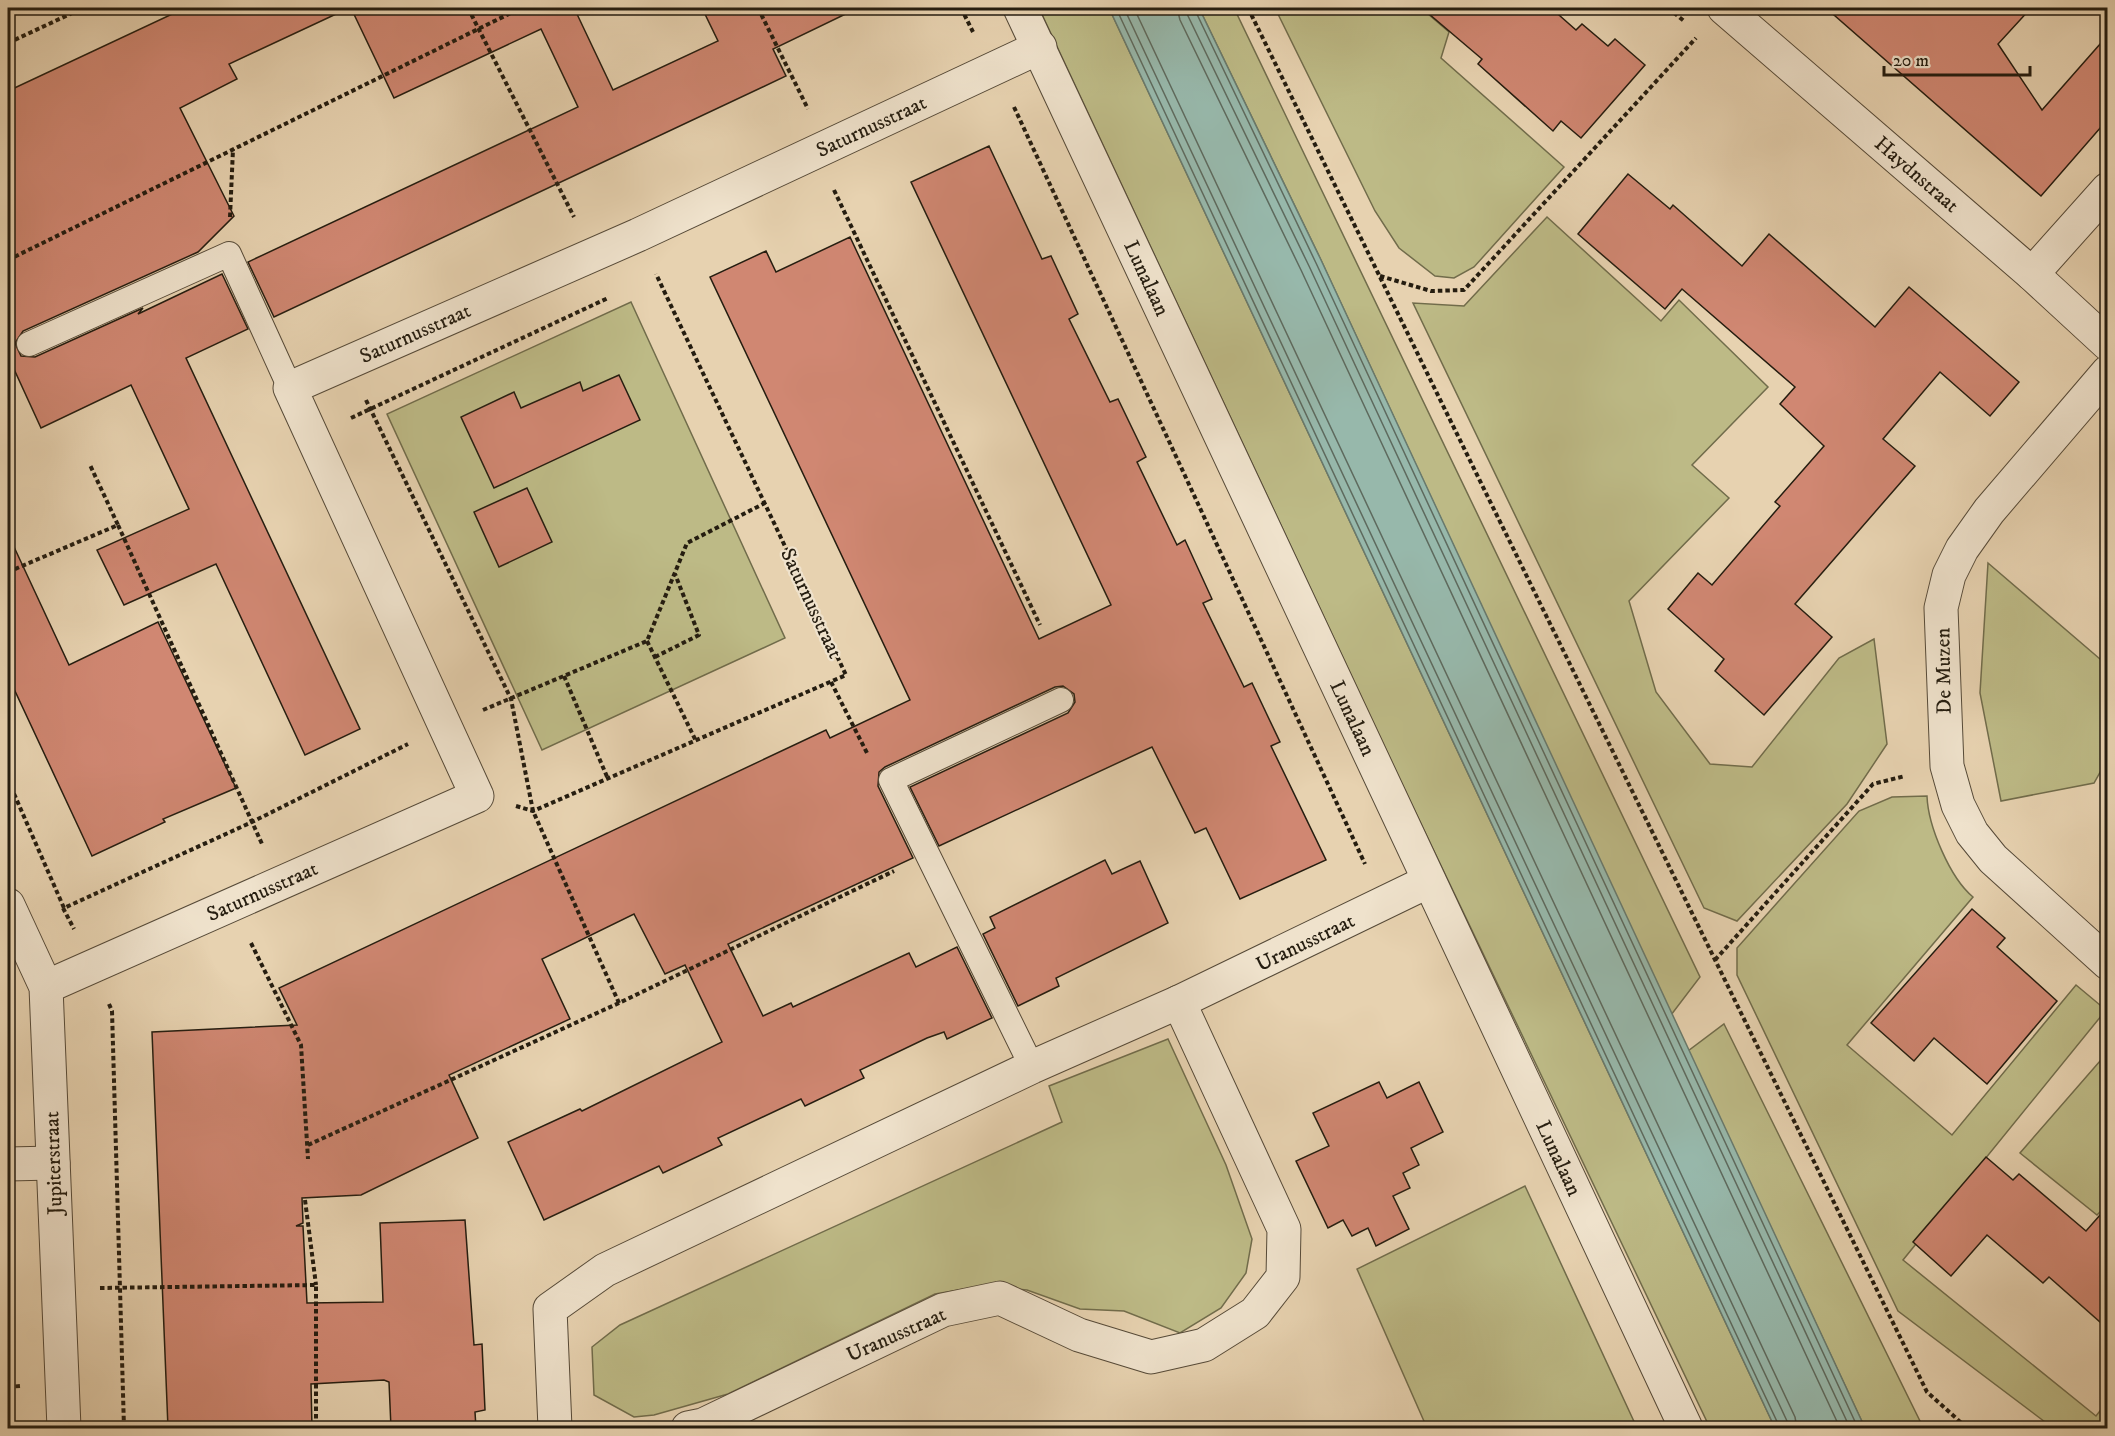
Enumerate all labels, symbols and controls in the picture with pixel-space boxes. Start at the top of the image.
scale bar [1884,39,2030,77]
text: 20 m [1893,50,1929,72]
street label: Saturnusstraat [812,90,931,164]
street label: Haydnstraat [1869,131,1964,219]
street label: Lunalaan [1117,237,1175,320]
street label: Saturnusstraat [356,298,475,370]
street label: Saturnusstraat [774,544,848,663]
street label: De Muzen [1930,627,1958,715]
street label: Lunalaan [1323,677,1381,760]
street label: Saturnusstraat [203,856,322,928]
street label: Uranusstraat [1252,908,1359,978]
street label: Jupiterstraat [39,1111,69,1217]
street label: Lunalaan [1529,1117,1587,1200]
street label: Uranusstraat [842,1301,951,1368]

